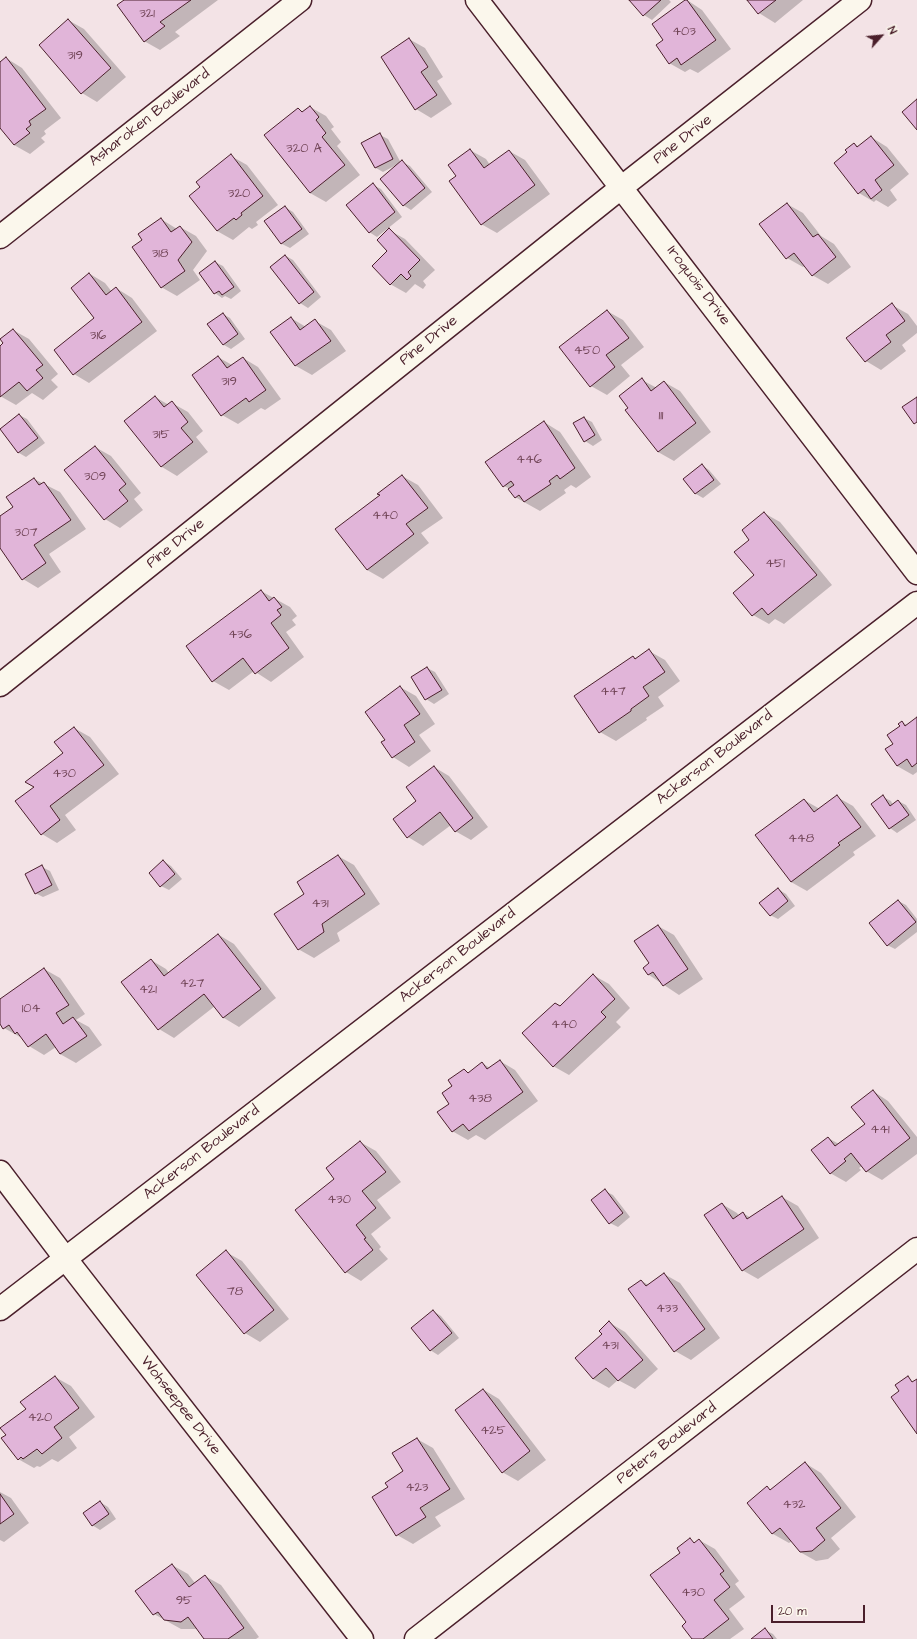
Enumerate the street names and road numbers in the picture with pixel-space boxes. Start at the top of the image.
street label: Asharoken Boulevard [86,65,214,171]
street label: Pine Drive [650,111,716,169]
street label: Iroquois Drive [662,243,734,329]
street label: Pine Drive [396,312,462,370]
street label: Pine Drive [143,515,209,573]
street label: Ackerson Boulevard [653,707,777,809]
street label: Ackerson Boulevard [396,905,520,1007]
street label: Ackerson Boulevard [140,1102,264,1204]
street label: Wohseepee Drive [136,1353,224,1459]
street label: Peters Boulevard [613,1399,721,1489]

